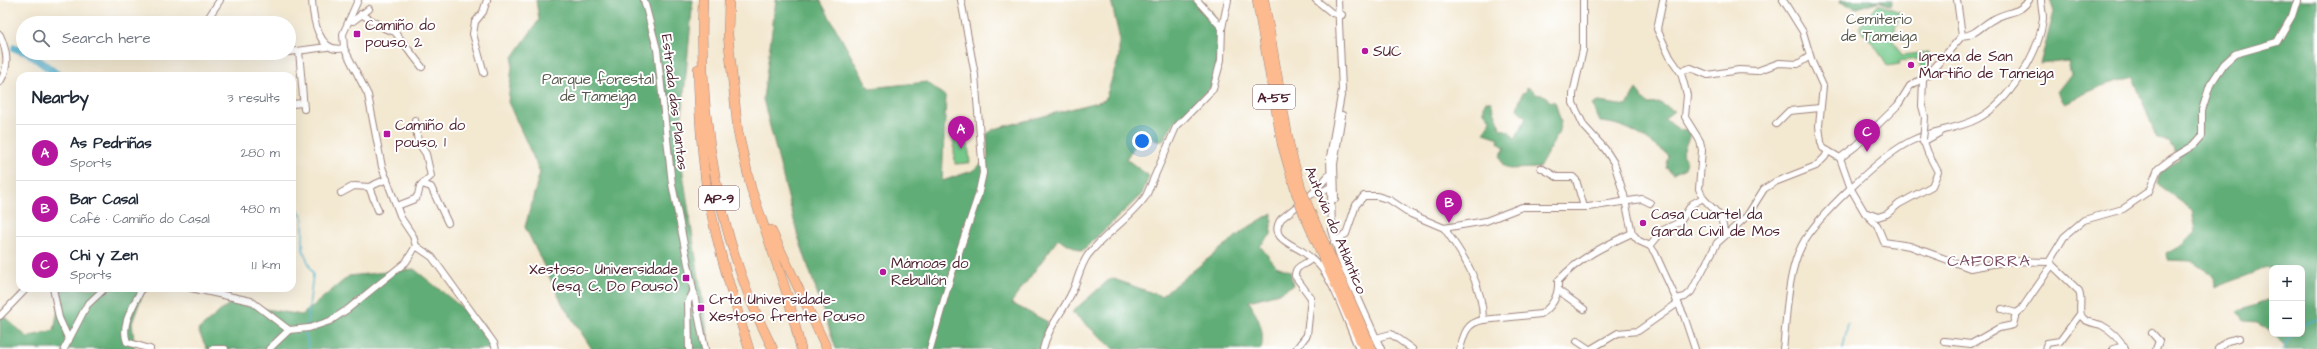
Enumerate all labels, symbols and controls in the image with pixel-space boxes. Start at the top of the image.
park label: Cemiterio de Tameiga [1841,9,1917,48]
place label: Camiño do pouso, 2 [365,15,436,53]
search box [16,16,296,60]
icon: search [30,27,52,49]
text: Search here [62,28,151,49]
marker: Camiño do pouso, 2 [352,29,362,39]
street label: Estrada das Plantas [656,33,693,172]
place label: SUC [1373,41,1402,62]
marker: SUC [1360,46,1370,56]
place label: Igrexa de San Martiño de Tameiga [1919,46,2054,85]
marker: Igrexa de San Martiño de Tameiga [1906,60,1916,70]
park label: Parque forestal de Tameiga [542,69,654,108]
road number: A-55 [1253,85,1295,109]
text: Nearby [32,86,89,110]
text: 3 results [227,89,280,107]
place label: Camiño do pouso, 1 [395,115,466,153]
pin: A [948,116,974,149]
pin: C [1854,119,1880,152]
marker: Camiño do pouso, 1 [382,129,392,139]
your location [1132,131,1152,151]
text: As Pedriñas [70,133,152,154]
text: A [41,144,49,162]
text: 280 m [241,144,280,162]
text: Sports [70,154,112,172]
street label: Autovía do Atlántico [1299,163,1372,298]
road number: AP-9 [699,186,739,210]
text: Bar Casal [70,189,138,210]
pin: B [1436,190,1462,223]
text: B [40,200,50,218]
text: 480 m [239,200,280,218]
place label: Casa Cuartel da Garda Civil de Mos [1651,204,1781,242]
text: Café · Camiño do Casal [70,210,210,228]
marker: Casa Cuartel da Garda Civil de Mos [1638,218,1648,228]
text: Chi y Zen [70,245,138,266]
district label: CAFORRA [1947,250,2031,272]
place label: Mámoas do Rebullón [891,253,969,291]
text: C [40,256,50,274]
text: 1.1 km [252,256,280,274]
place label: Xestoso- Universidade (esq. C. Do Pouso) [529,259,678,297]
map controls [2269,265,2305,337]
button: + [2269,265,2305,301]
text: Sports [70,266,112,284]
marker: Mámoas do Rebullón [878,267,888,277]
marker: Xestoso- Universidade (esq. C. Do Pouso) [681,273,691,283]
place label: Crta Universidade- Xestoso frente Pouso [709,289,865,327]
button: − [2269,301,2305,337]
marker: Crta Universidade- Xestoso frente Pouso [696,303,706,313]

